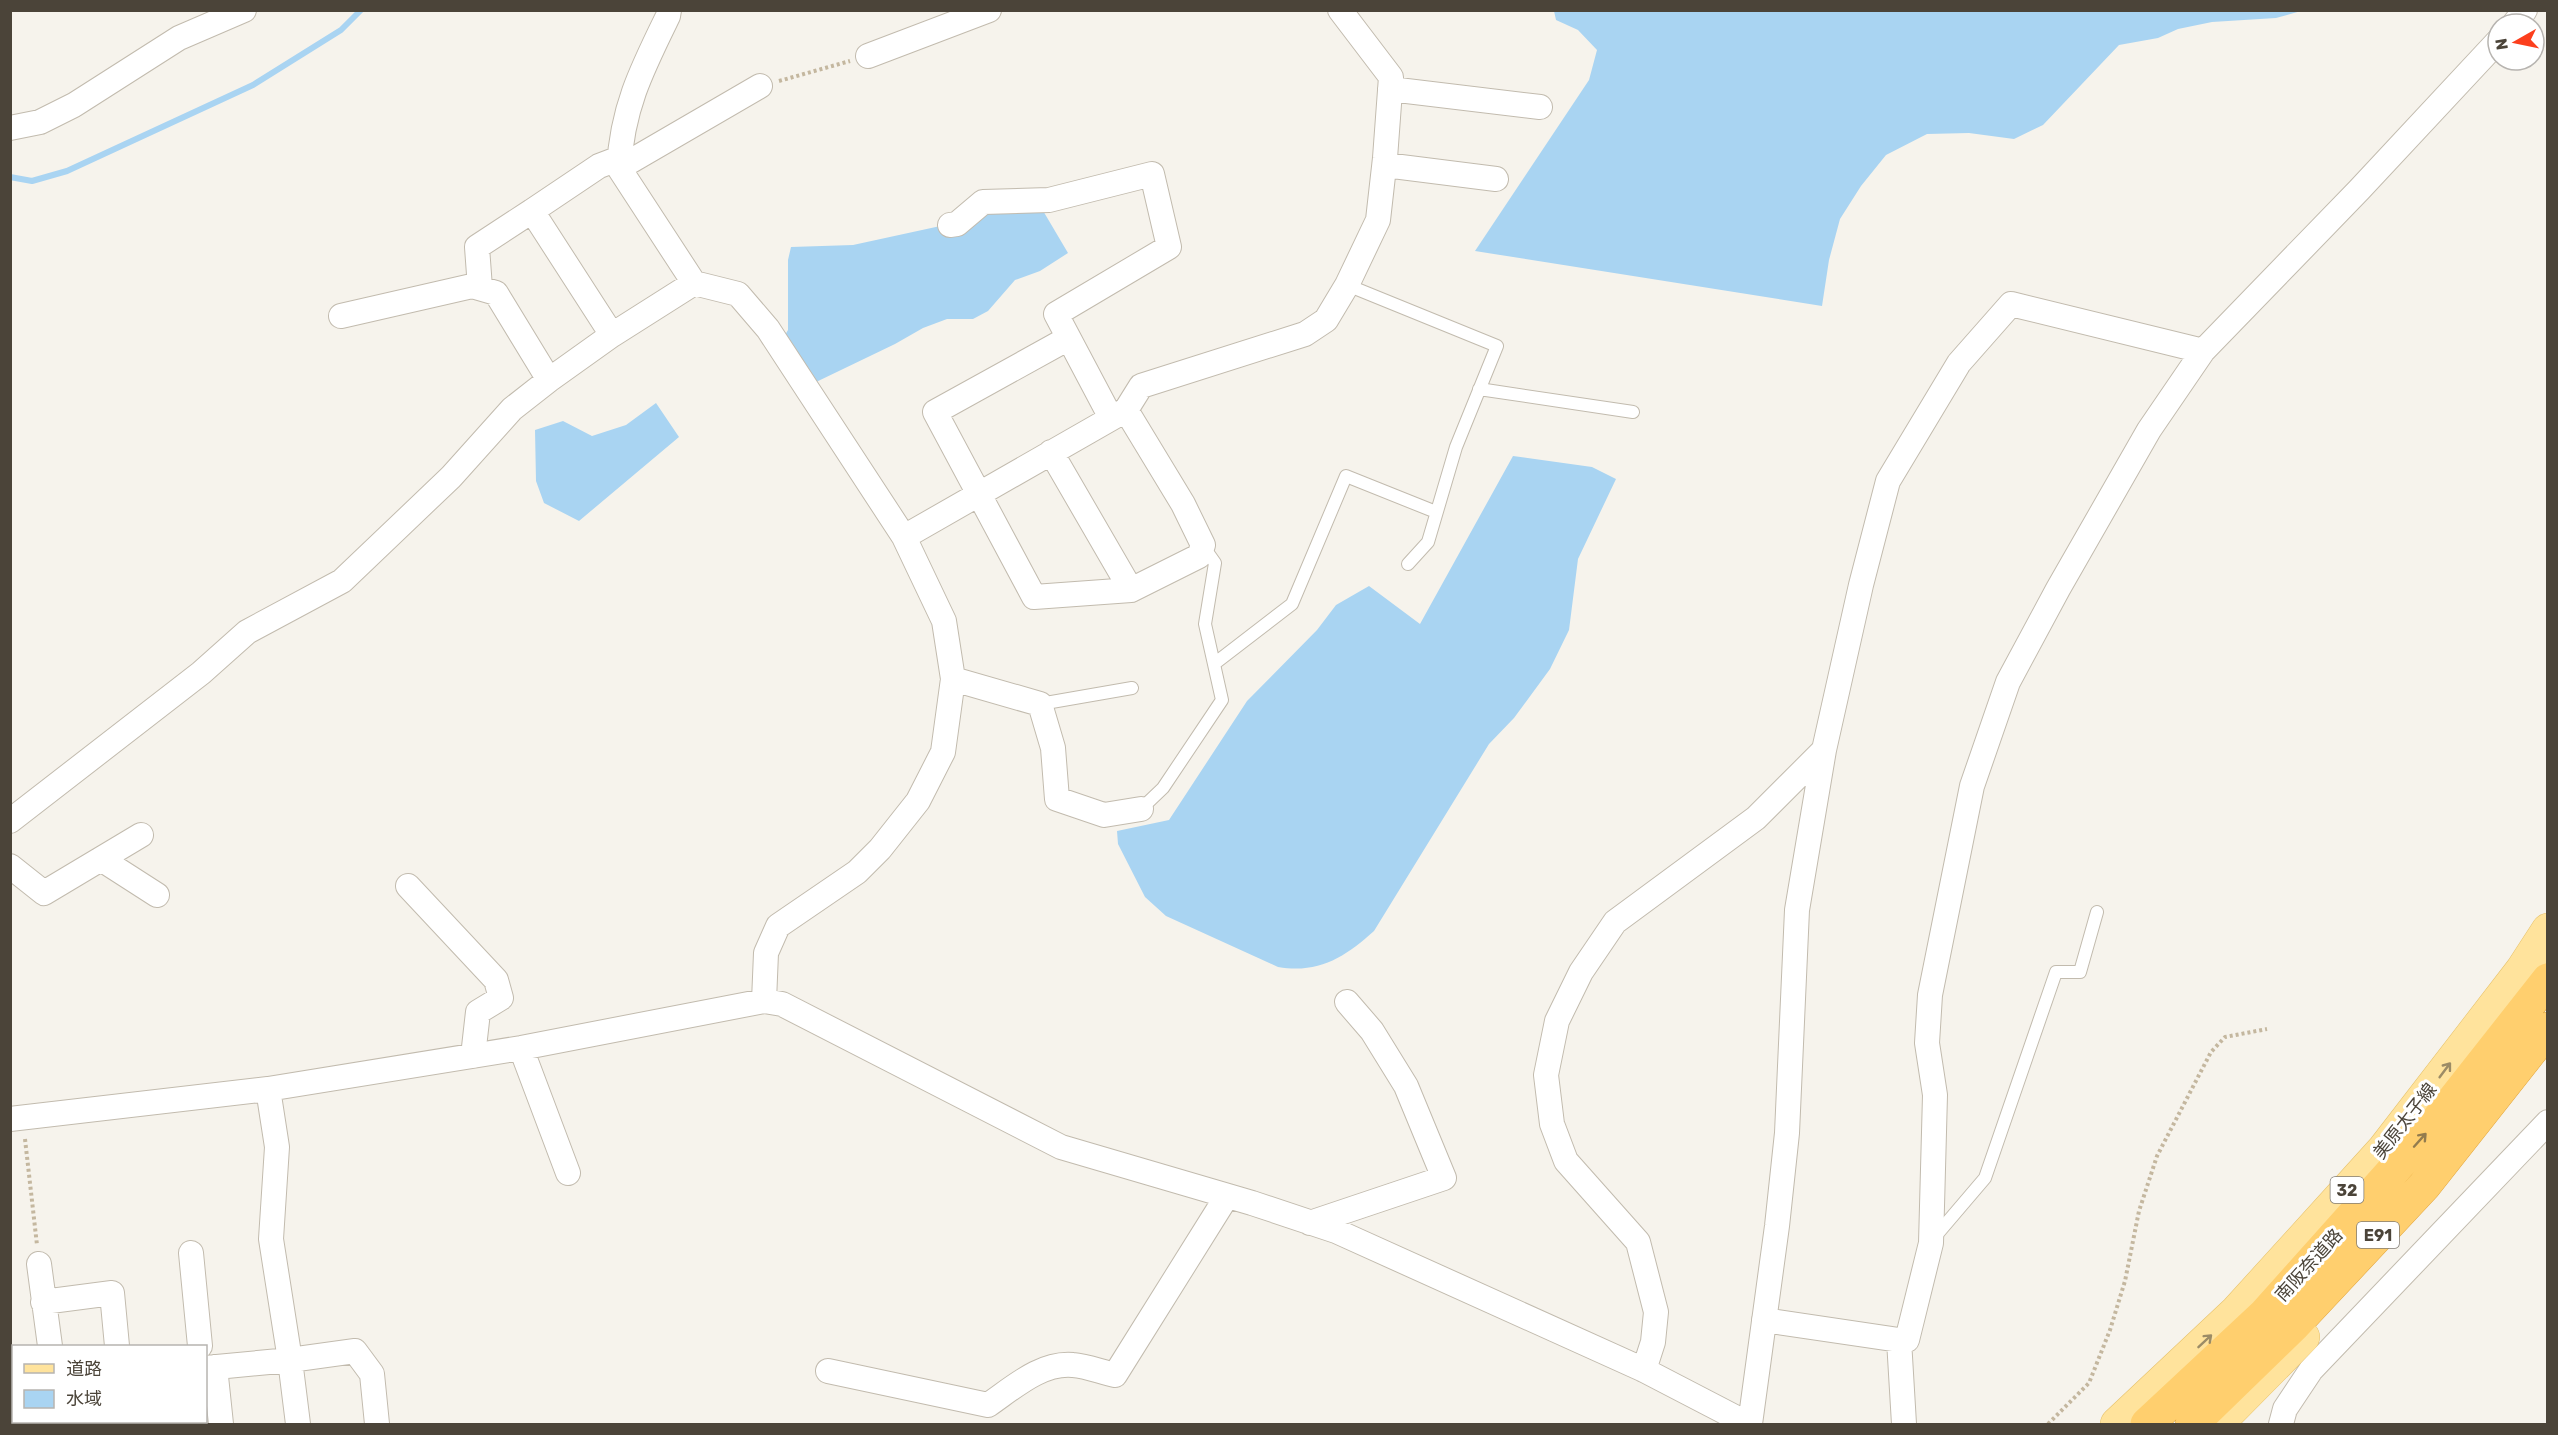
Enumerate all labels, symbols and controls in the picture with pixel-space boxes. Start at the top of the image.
north arrow [2486,12,2546,72]
text: N [2491,37,2512,51]
one-way arrow [2439,1062,2452,1078]
street label: 美原太子線 [2369,1079,2441,1163]
one-way arrow [2413,1133,2427,1148]
road number: 32 [2330,1177,2364,1203]
road number: E91 [2357,1222,2399,1248]
street label: 南阪奈道路 [2271,1224,2347,1306]
one-way arrow [2197,1334,2212,1348]
legend [12,1345,207,1423]
text: 道路 [66,1358,102,1380]
text: 水域 [66,1388,102,1410]

